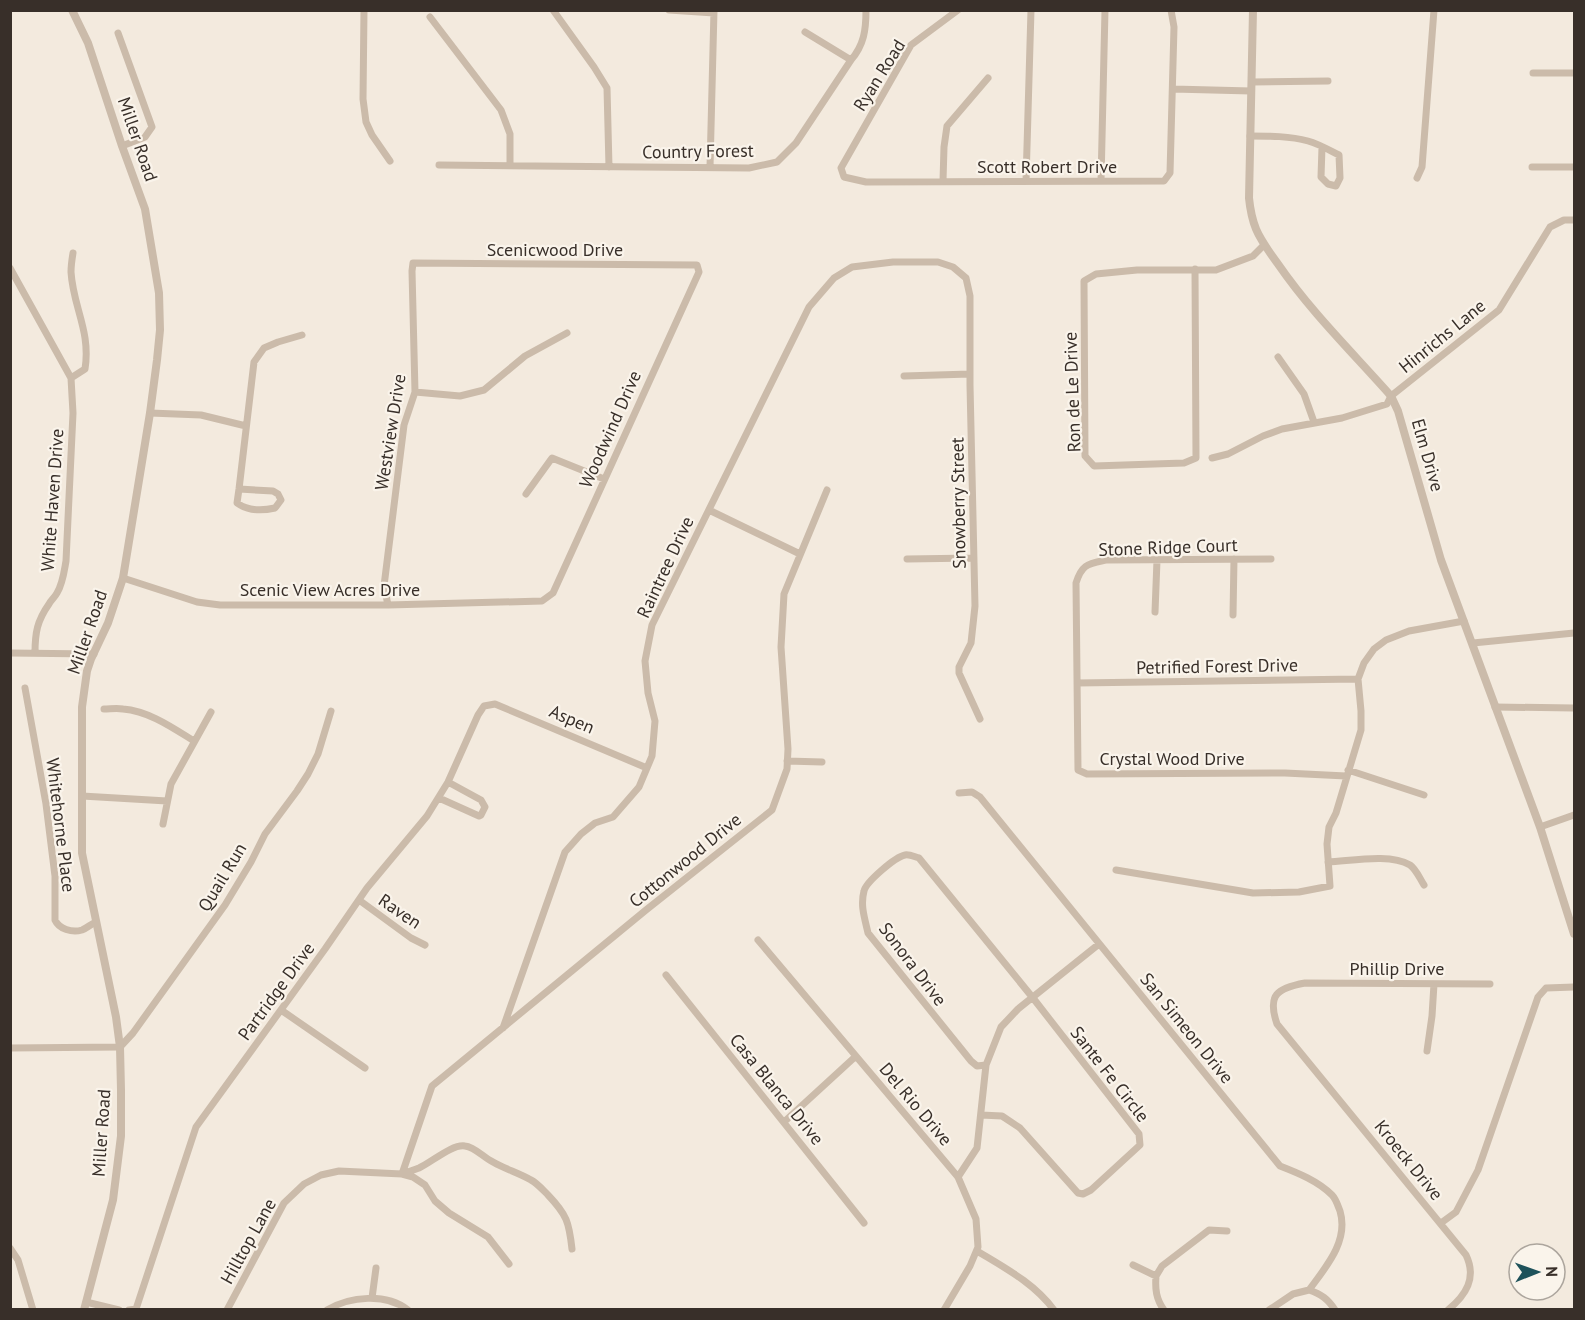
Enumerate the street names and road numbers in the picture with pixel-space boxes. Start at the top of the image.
street label: Ryan Road [848,35,910,115]
street label: Miller Road [113,94,163,184]
street label: Country Forest [642,139,754,163]
street label: Scott Robert Drive [977,155,1117,178]
street label: Scenicwood Drive [487,238,623,261]
street label: Hinrichs Lane [1394,294,1490,378]
street label: Ron de Le Drive [1058,331,1086,453]
street label: Woodwind Drive [574,367,646,491]
street label: Westview Drive [369,372,411,492]
street label: Elm Drive [1407,416,1449,494]
street label: White Haven Drive [36,428,68,572]
street label: Snowberry Street [945,437,971,569]
street label: Raintree Drive [631,512,699,622]
street label: Stone Ridge Court [1098,533,1238,561]
street label: Scenic View Acres Drive [240,578,420,601]
street label: Miller Road [62,587,112,677]
street label: Petrified Forest Drive [1136,653,1298,679]
street label: Aspen [546,699,598,739]
street label: Crystal Wood Drive [1099,747,1245,770]
street label: Whitehorne Place [41,757,81,893]
street label: Cottonwood Drive [624,808,746,912]
street label: Quail Run [193,839,251,915]
street label: Raven [374,888,426,934]
street label: Sonora Drive [874,918,952,1010]
street label: Partridge Drive [233,937,319,1045]
street label: Phillip Drive [1350,957,1444,980]
street label: San Simeon Drive [1135,968,1239,1088]
street label: Sante Fe Circle [1065,1022,1155,1126]
street label: Casa Blanca Drive [725,1029,829,1149]
street label: Del Rio Drive [875,1058,957,1150]
street label: Miller Road [86,1088,116,1178]
street label: Kroeck Drive [1370,1115,1448,1205]
street label: Hilltop Lane [215,1194,281,1288]

